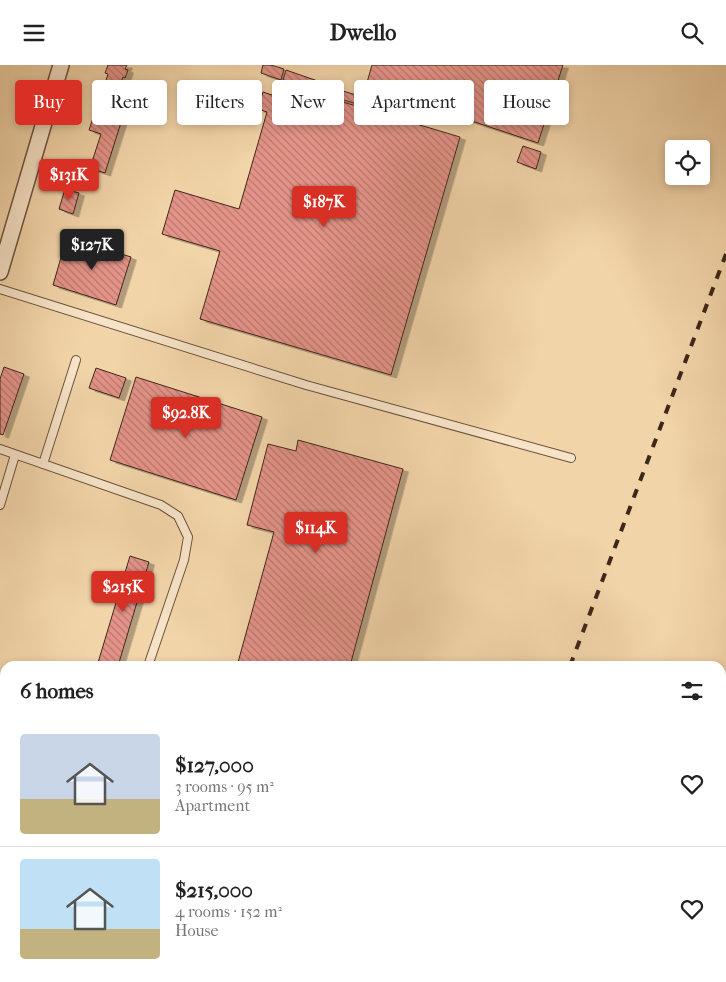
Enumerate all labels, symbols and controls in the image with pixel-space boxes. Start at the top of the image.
icon: menu [20,19,48,47]
icon: search [678,19,706,47]
text: Dwello [330,20,396,46]
chip: Buy [15,80,82,125]
chip: Rent [92,80,167,125]
chip: Filters [177,80,262,125]
chip: New [272,80,344,125]
chip: Apartment [354,80,474,125]
chip: House [484,80,569,125]
map controls [665,140,710,185]
button: locate [665,140,710,185]
pin: $131K [34,159,104,201]
text: $131K [50,165,88,184]
pin: $187K [289,185,359,228]
text: $187K [303,192,345,211]
pin: $127K [57,229,127,271]
text: $127K [71,235,113,254]
pin: $92.8K [145,397,227,439]
text: $92.8K [162,403,210,422]
pin: $114K [281,511,351,554]
text: $114K [295,518,337,537]
pin: $215K [88,571,158,613]
text: $215K [102,577,144,596]
icon: filters [678,677,706,705]
text: 6 homes [20,679,94,703]
text: $127,000 [175,753,254,777]
icon: home [60,754,120,814]
icon: heart [678,770,706,798]
text: 3 rooms · 95 m² [175,777,274,796]
text: Apartment [175,796,250,815]
text: $215,000 [175,878,253,902]
icon: home [60,879,120,939]
icon: heart [678,895,706,923]
text: 4 rooms · 152 m² [175,902,282,921]
text: House [175,921,218,940]

